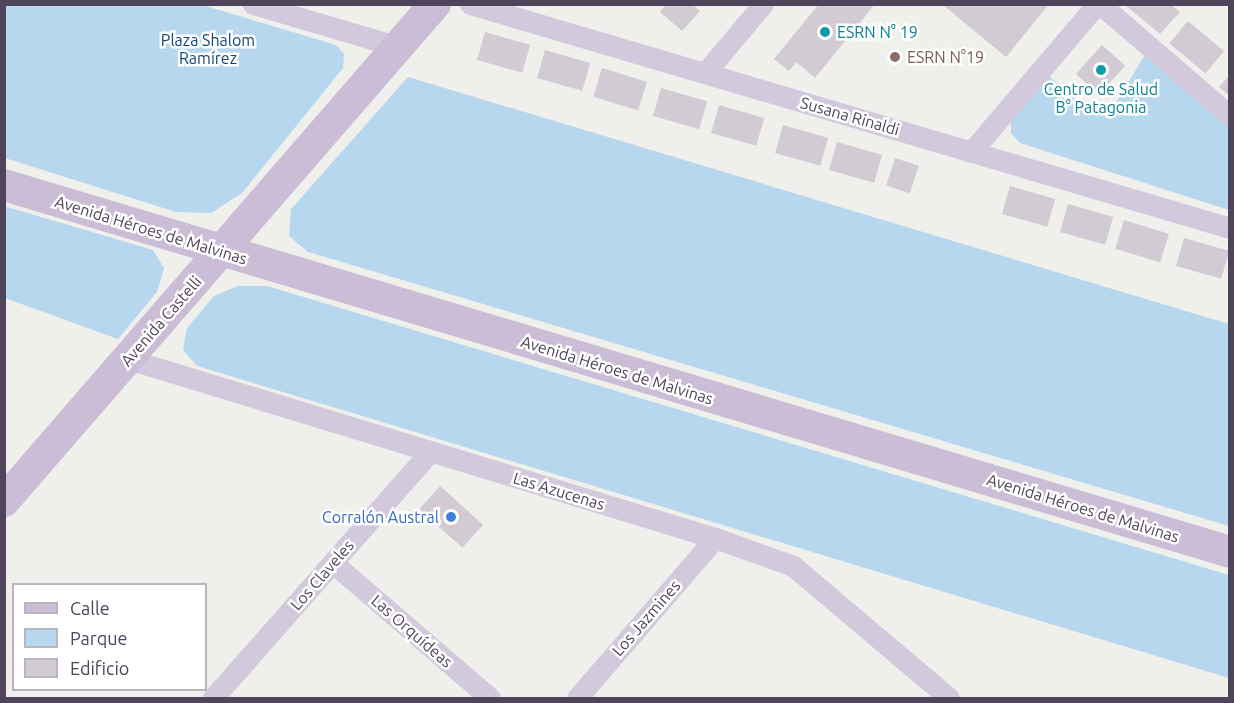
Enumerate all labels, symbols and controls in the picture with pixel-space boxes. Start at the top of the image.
place label: ESRN N° 19 [837,22,918,42]
marker: ESRN N° 19 [818,25,832,39]
park label: Plaza Shalom Ramírez [161,30,255,68]
place label: ESRN N°19 [907,47,984,67]
marker: ESRN N°19 [888,50,902,64]
marker: Centro de Salud B° Patagonia [1094,63,1108,77]
place label: Centro de Salud B° Patagonia [1044,79,1158,117]
street label: Susana Rinaldi [798,93,902,139]
street label: Avenida Héroes de Malvinas [53,192,249,268]
street label: Avenida Castelli [117,272,205,370]
street label: Avenida Héroes de Malvinas [519,332,715,408]
street label: Las Azucenas [511,468,607,514]
street label: Avenida Héroes de Malvinas [985,470,1181,546]
place label: Corralón Austral [322,507,439,527]
marker: Corralón Austral [444,510,458,524]
street label: Los Claveles [286,536,358,614]
street label: Los Jazmines [608,576,684,660]
legend [12,583,207,691]
street label: Las Orquídeas [368,591,456,671]
text: Calle [70,598,110,618]
text: Parque [70,628,127,648]
text: Edificio [70,658,129,678]

